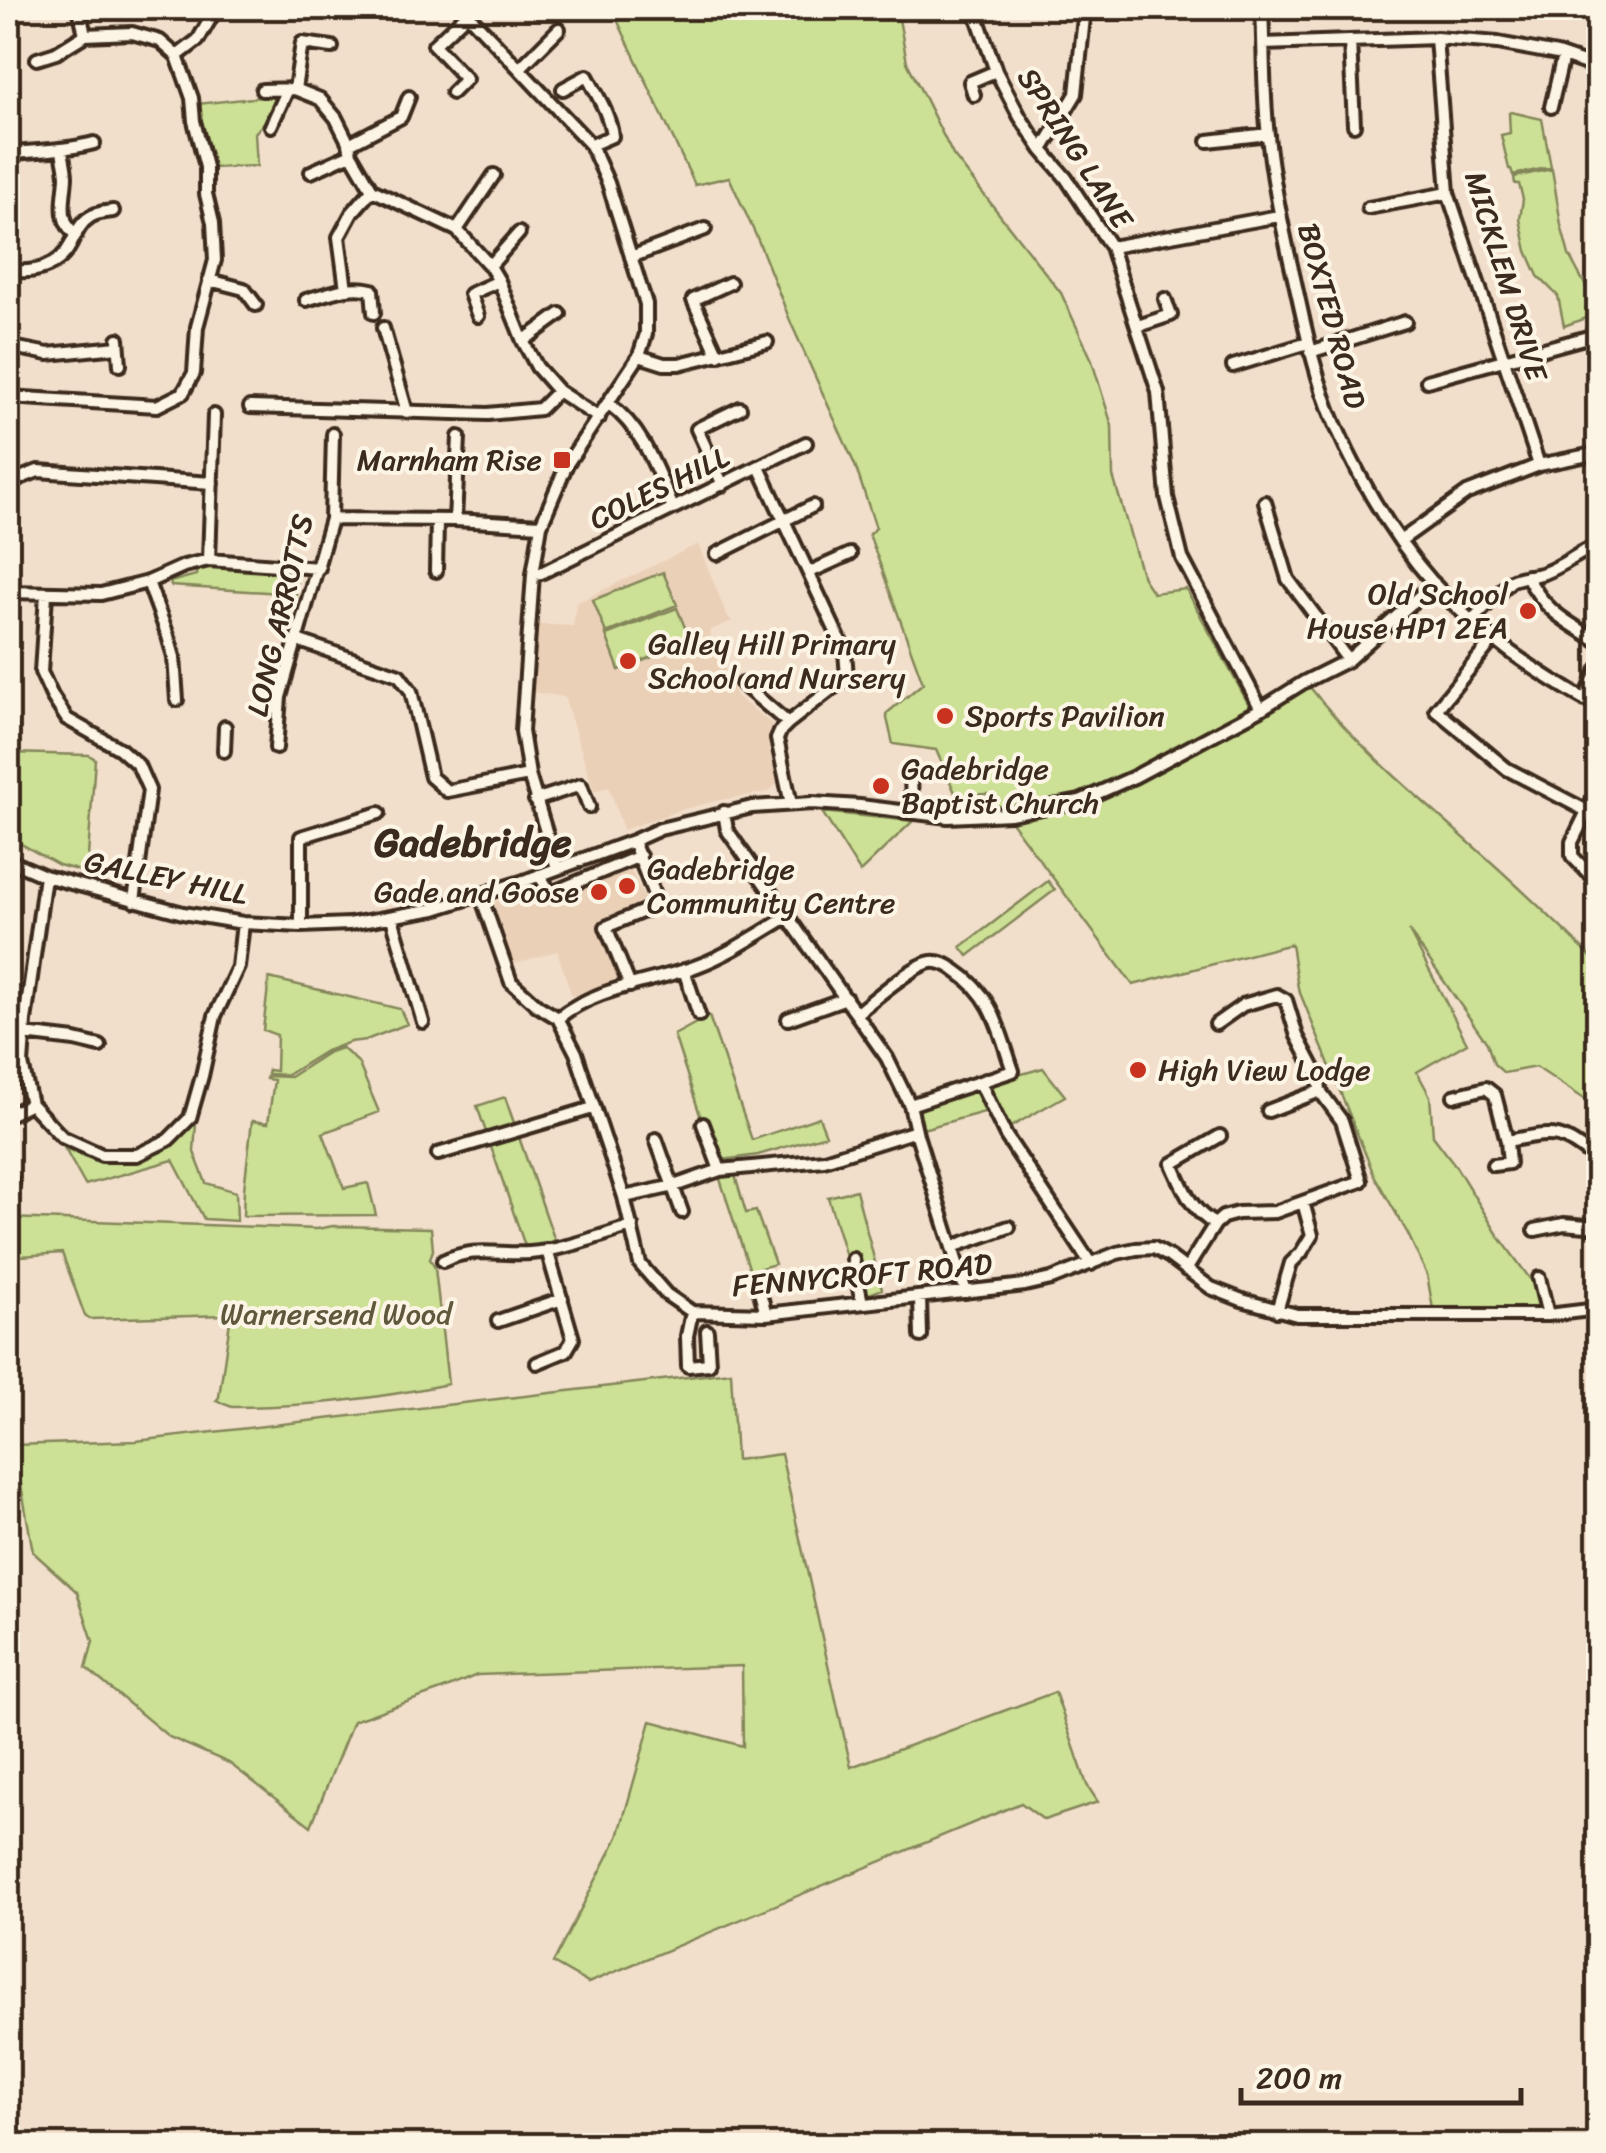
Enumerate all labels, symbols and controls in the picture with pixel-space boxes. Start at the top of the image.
street label: SPRING LANE [1002,56,1149,242]
street label: MICKLEM DRIVE [1448,164,1564,390]
street label: BOXTED ROAD [1281,217,1383,415]
street label: COLES HILL [579,431,739,545]
place label: Marnham Rise [357,433,542,487]
marker: Marnham Rise [551,449,573,471]
street label: LONG ARROTTS [230,508,330,722]
place label: Old School House HP1 2EA [1307,567,1509,655]
marker: Old School House HP1 2EA [1517,600,1539,622]
place label: Galley Hill Primary School and Nursery [648,617,906,705]
marker: Galley Hill Primary School and Nursery [617,650,639,672]
place label: Sports Pavilion [965,689,1165,743]
marker: Sports Pavilion [934,705,956,727]
place label: Gadebridge Baptist Church [901,742,1099,830]
marker: Gadebridge Baptist Church [870,775,892,797]
district label: Gadebridge [374,807,572,878]
street label: GALLEY HILL [79,834,253,922]
place label: Gadebridge Community Centre [647,842,895,930]
place label: Gade and Goose [374,865,579,919]
marker: Gadebridge Community Centre [616,875,638,897]
marker: Gade and Goose [588,881,610,903]
place label: High View Lodge [1158,1043,1371,1097]
marker: High View Lodge [1127,1059,1149,1081]
street label: FENNYCROFT ROAD [730,1237,994,1313]
park label: Warnersend Wood [220,1287,454,1341]
scale bar [1241,2043,1521,2105]
text: 200 m [1256,2051,1342,2105]

